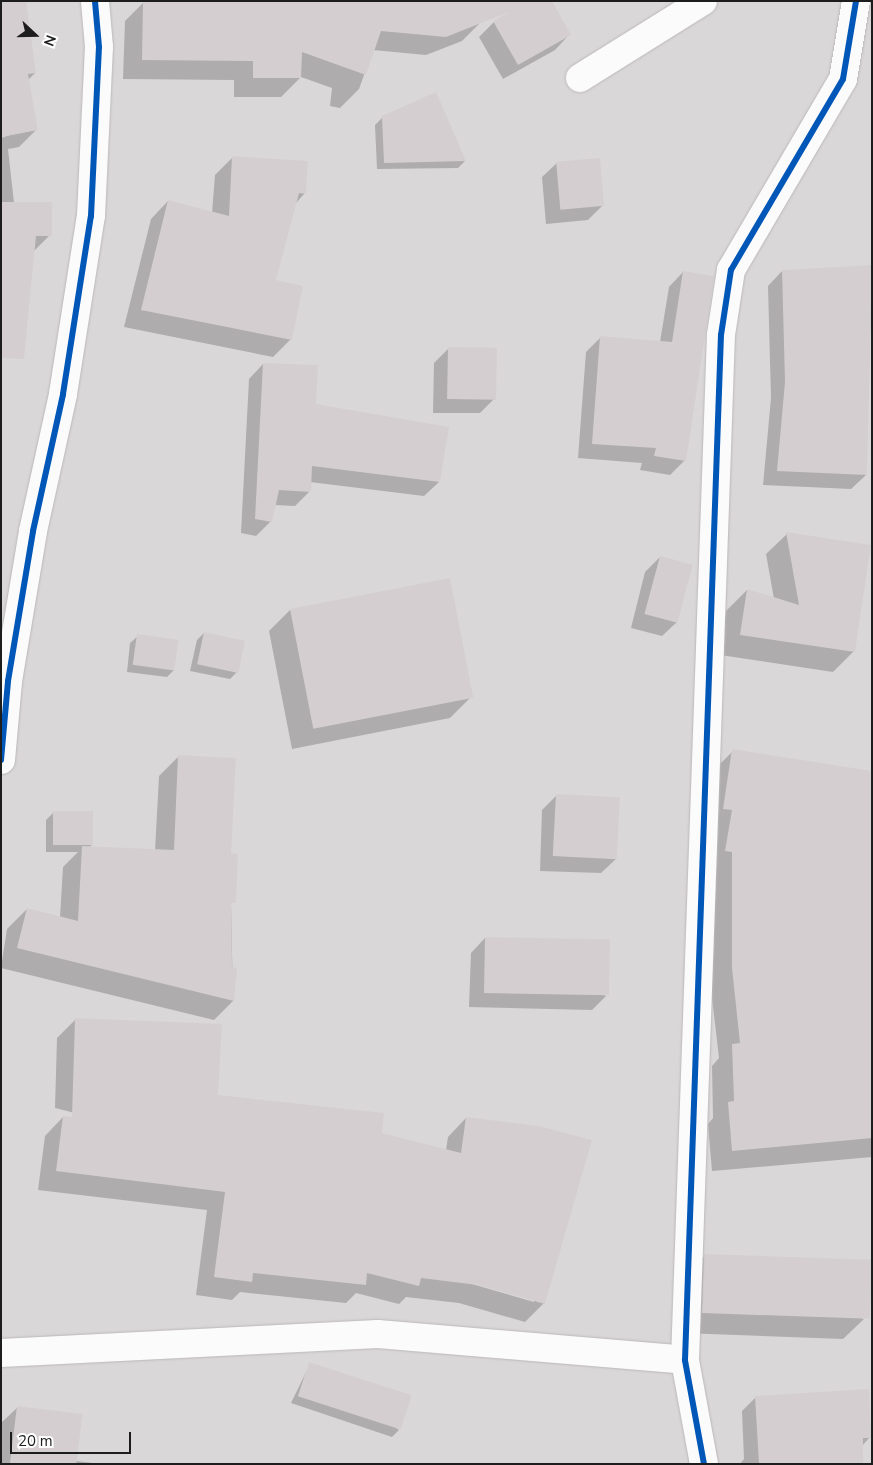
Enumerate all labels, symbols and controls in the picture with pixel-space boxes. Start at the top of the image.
north arrow [10,10,60,60]
text: N [39,32,60,49]
scale bar [12,1422,134,1454]
text: 20 m [18,1431,53,1451]

